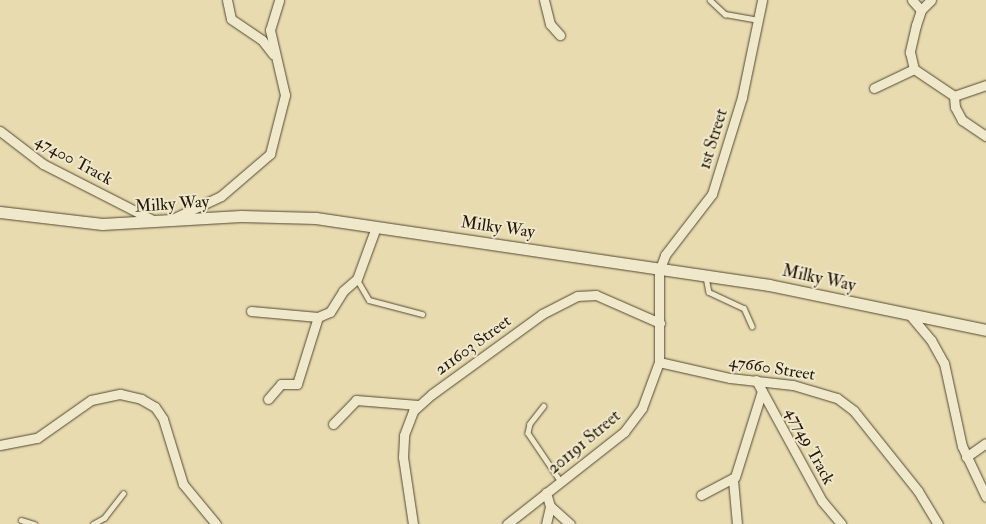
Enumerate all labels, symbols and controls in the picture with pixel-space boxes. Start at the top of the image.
street label: 1st Street [694,106,732,172]
street label: 47400 Track [32,130,116,190]
street label: Milky Way [134,191,210,217]
street label: Milky Way [460,212,536,242]
street label: Milky Way [780,260,858,296]
street label: 211603 Street [431,311,515,379]
street label: 47660 Street [727,351,817,385]
street label: 47749 Track [781,404,839,488]
street label: 201191 Street [544,406,624,478]

